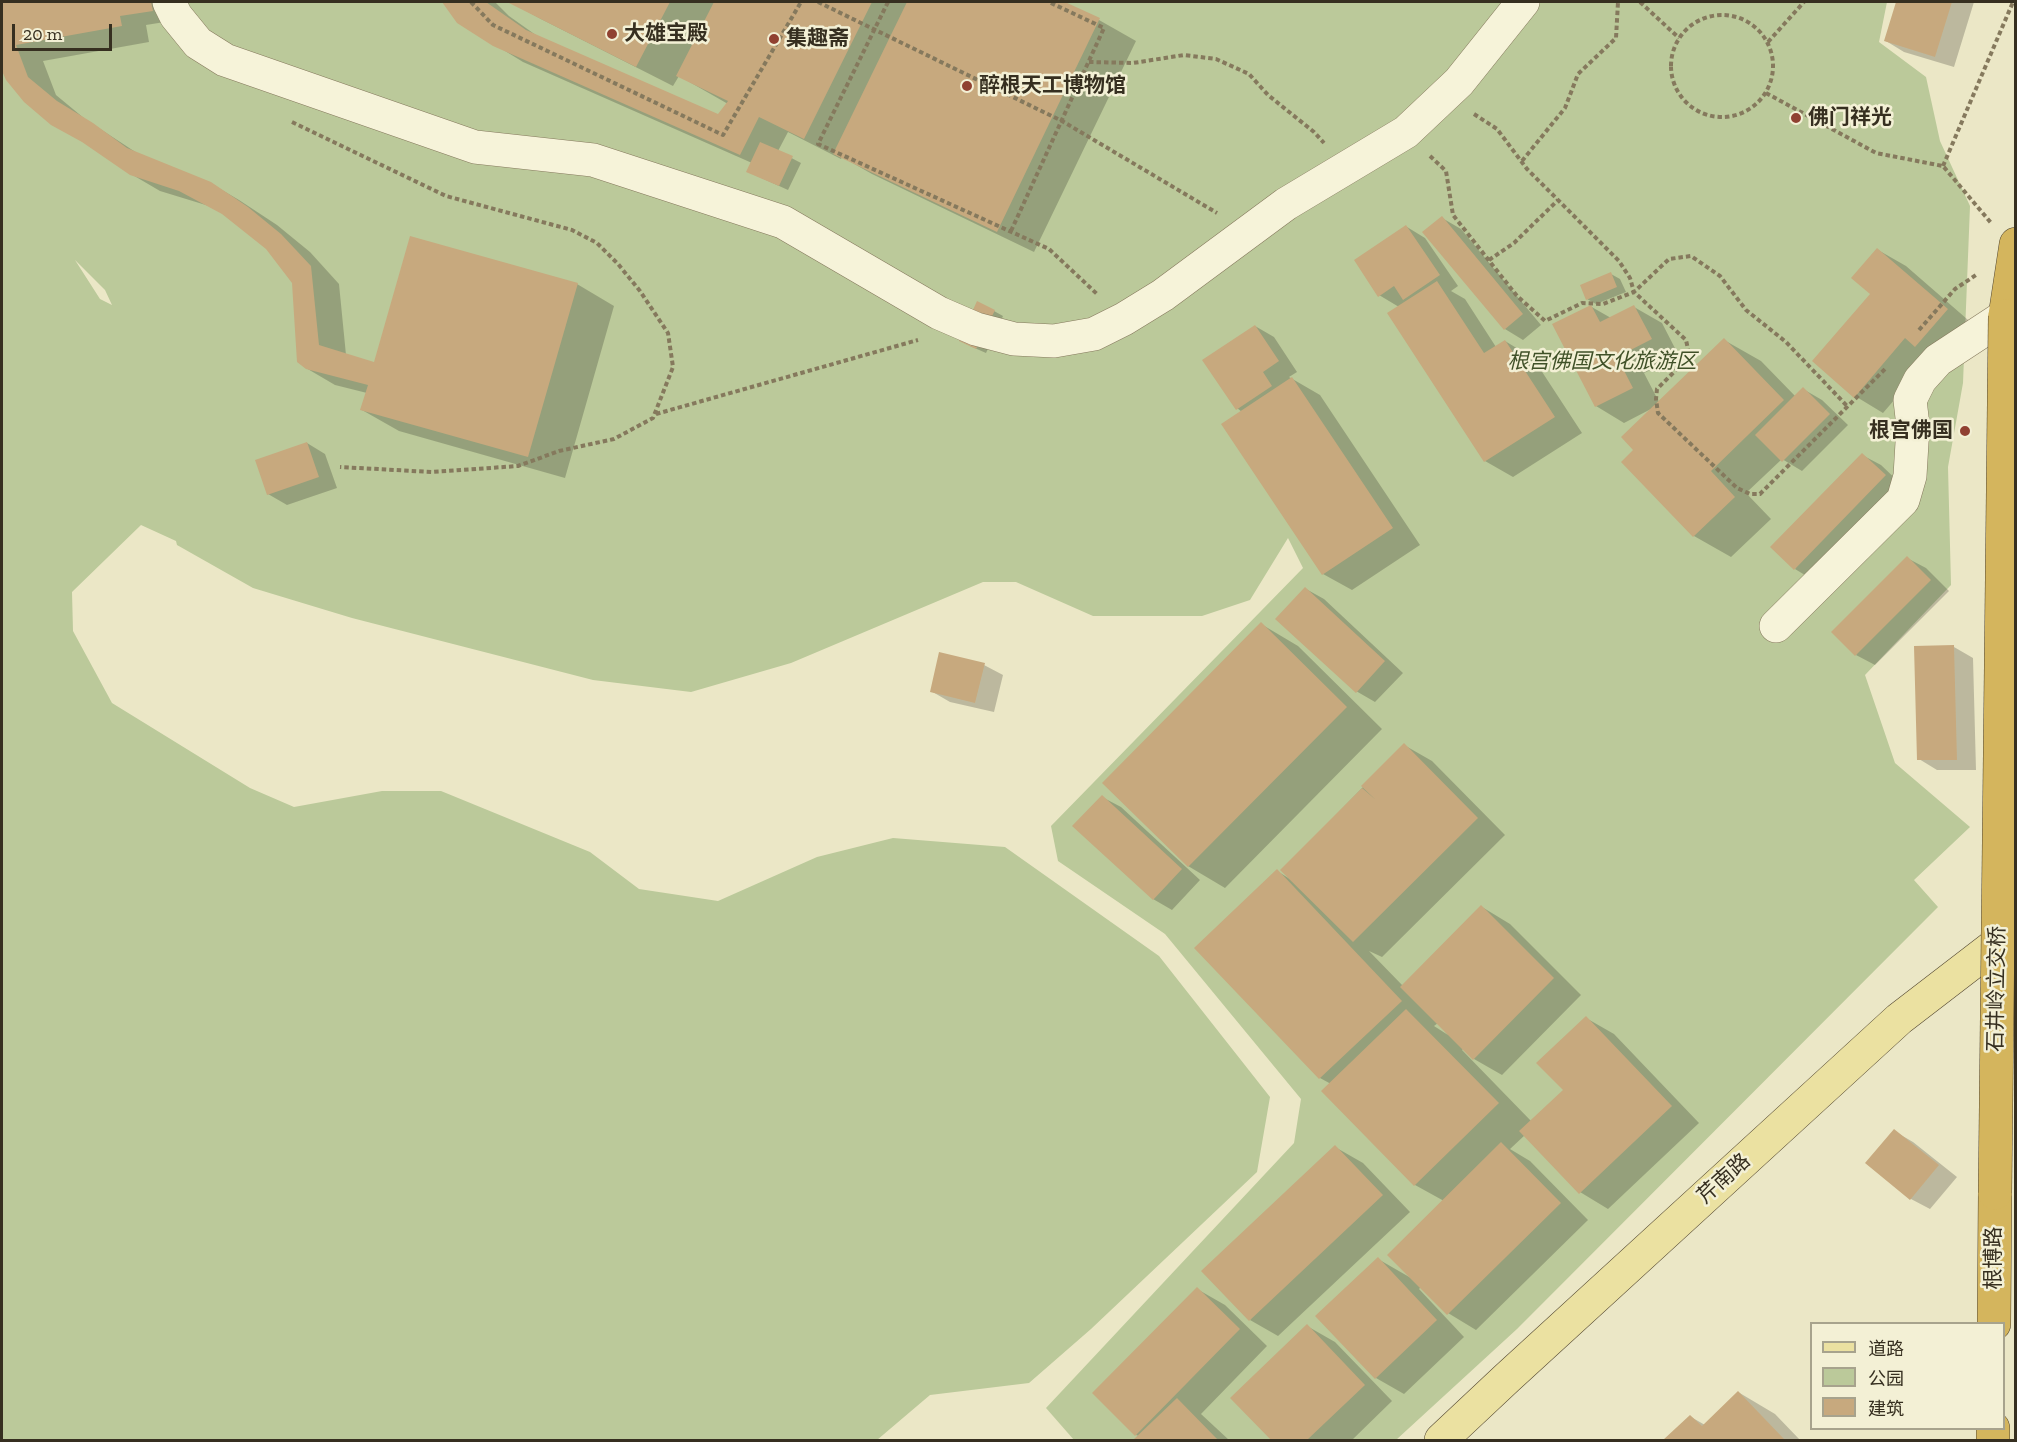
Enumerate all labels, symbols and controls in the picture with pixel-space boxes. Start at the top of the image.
scale bar [15,12,116,50]
place label: 大雄宝殿 [624,21,708,47]
text: 20 m [23,23,62,45]
place label: 集趣斋 [786,26,849,52]
marker: 大雄宝殿 [605,27,619,41]
marker: 集趣斋 [767,32,781,46]
place label: 醉根天工博物馆 [979,73,1126,99]
marker: 醉根天工博物馆 [960,79,974,93]
place label: 佛门祥光 [1808,105,1892,131]
marker: 佛门祥光 [1789,111,1803,125]
park label: 根宫佛国文化旅游区 [1508,349,1696,375]
place label: 根宫佛国 [1869,418,1953,444]
marker: 根宫佛国 [1958,424,1972,438]
street label: 石井岭立交桥 [1983,926,2011,1052]
street label: 芹南路 [1692,1149,1756,1209]
street label: 根博路 [1981,1227,2007,1289]
legend [1810,1322,2005,1430]
text: 道路 [1868,1338,1904,1360]
text: 公园 [1868,1368,1904,1390]
text: 建筑 [1868,1398,1904,1420]

